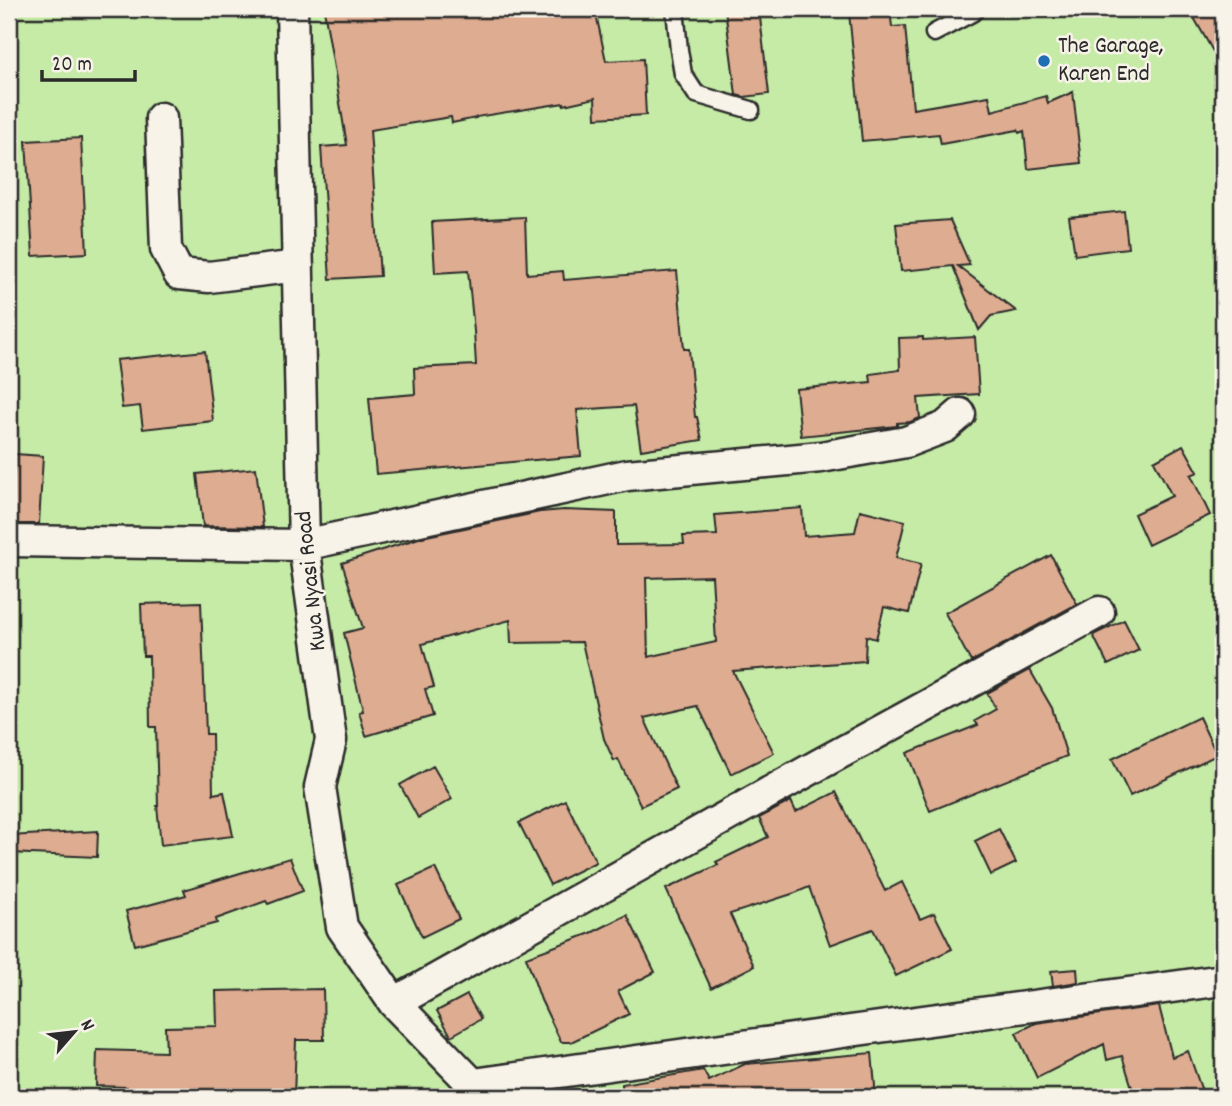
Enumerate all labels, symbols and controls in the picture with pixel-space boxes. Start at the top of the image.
place label: The Garage, Karen End [1058,30,1164,92]
scale bar [42,38,135,82]
text: 20 m [52,51,92,81]
marker: The Garage, Karen End [1036,53,1052,69]
street label: Kwa Nyasi Road [288,509,336,653]
north arrow [38,998,108,1068]
text: N [72,1015,100,1036]

